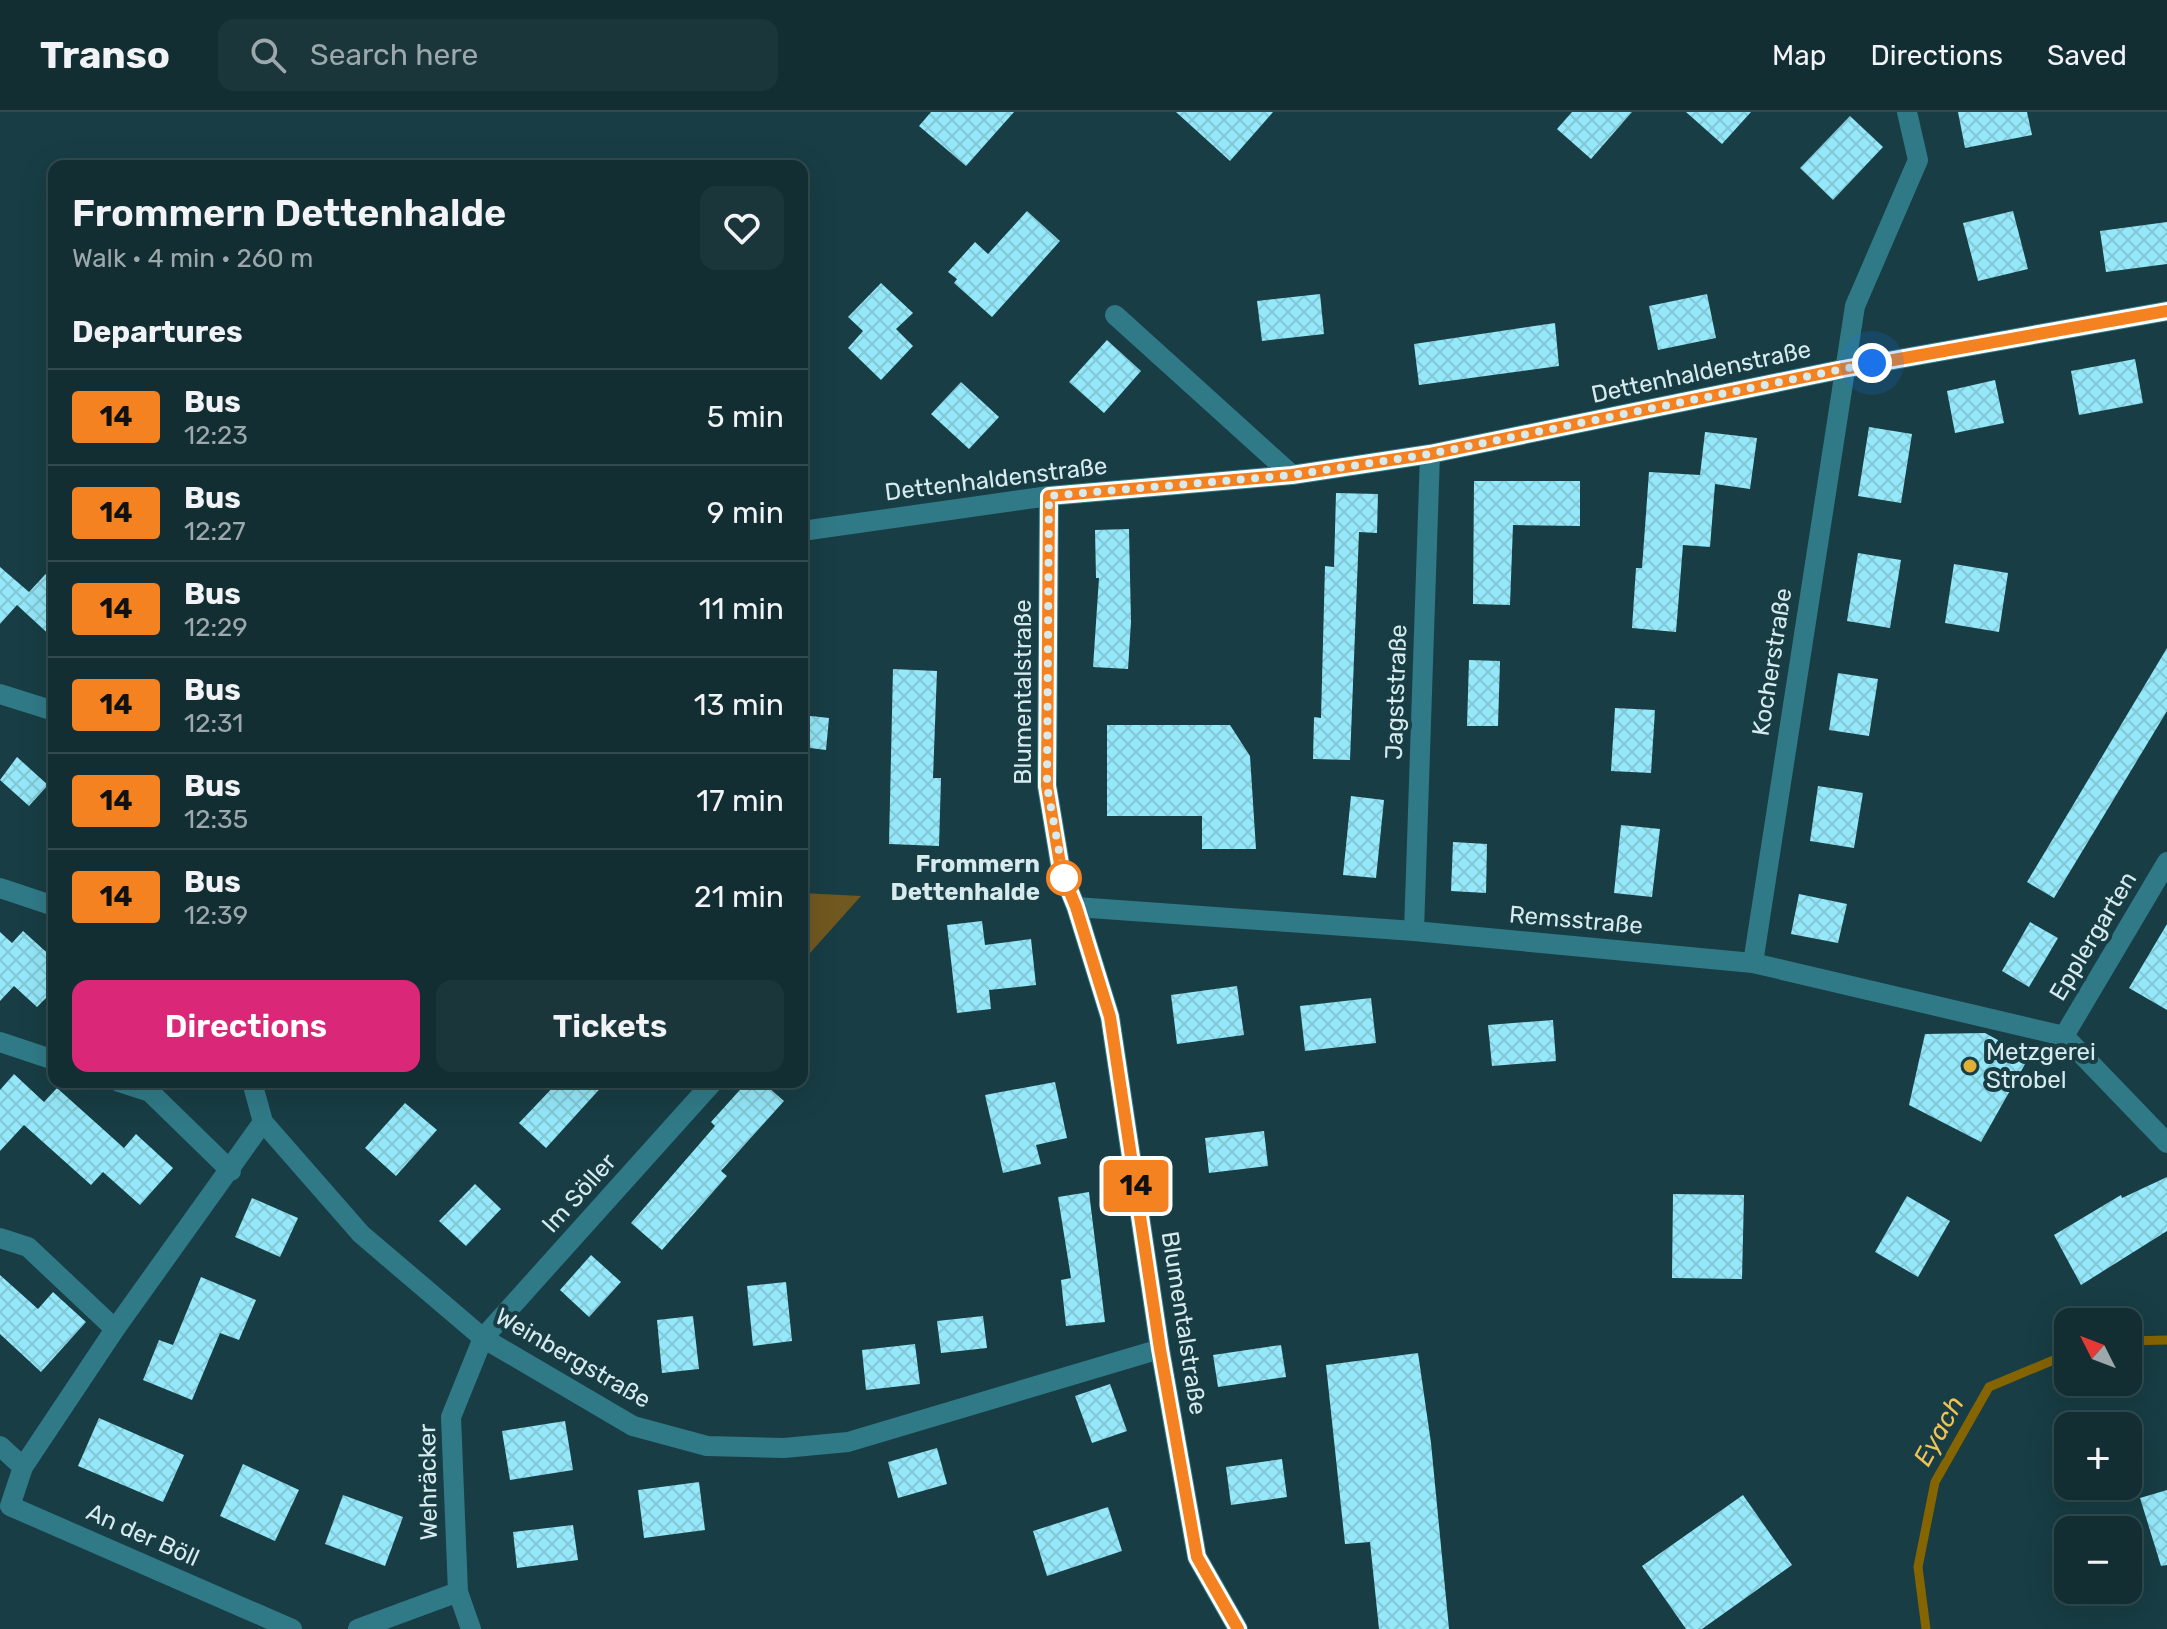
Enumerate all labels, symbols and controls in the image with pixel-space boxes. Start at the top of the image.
search box [218,19,778,91]
text: Transo [40,32,170,78]
icon: search [246,33,290,77]
text: Search here [310,37,478,73]
text: Map [1772,39,1826,72]
text: Directions [1870,39,2003,72]
text: Saved [2047,39,2127,72]
button: heart [700,186,784,270]
text: Frommern Dettenhalde [72,190,506,236]
text: Walk · 4 min · 260 m [72,243,313,274]
text: Departures [72,314,243,350]
street label: Dettenhaldenstraße [1589,335,1813,409]
your location [1852,343,1892,383]
text: Bus [184,384,241,420]
text: 5 min [707,399,784,435]
text: 14 [99,400,133,433]
text: 12:23 [184,420,248,451]
street label: Dettenhaldenstraße [883,451,1109,507]
text: Bus [184,480,241,516]
text: 9 min [707,495,784,531]
text: 14 [99,496,133,529]
text: 12:27 [184,516,246,547]
text: Bus [184,576,241,612]
street label: Kocherstraße [1746,586,1798,738]
text: 11 min [699,591,784,627]
text: 14 [99,592,133,625]
street label: Blumentalstraße [1009,599,1037,785]
text: 12:29 [184,612,248,643]
street label: Jagststraße [1380,624,1412,760]
text: Bus [184,672,241,708]
text: 13 min [694,687,784,723]
text: 14 [99,688,133,721]
text: 12:31 [184,708,243,739]
text: Bus [184,768,241,804]
text: 17 min [696,783,784,819]
text: 14 [99,784,133,817]
text: 12:35 [184,804,248,835]
place label: Frommern Dettenhalde [890,850,1040,906]
marker: Frommern Dettenhalde [1047,861,1081,895]
text: Bus [184,864,241,900]
street label: Epplergarten [2044,866,2142,1006]
text: 21 min [694,879,784,915]
text: 14 [99,880,133,913]
text: 12:39 [184,900,248,931]
street label: Remsstraße [1508,900,1644,940]
button: Directions [72,980,420,1072]
button: Tickets [436,980,784,1072]
place label: Metzgerei Strobel [1986,1038,2096,1094]
marker: Metzgerei Strobel [1961,1057,1979,1075]
street label: Im Söller [536,1148,622,1238]
line badge: 14 [1100,1160,1172,1212]
text: 14 [1119,1169,1153,1202]
street label: Blumentalstraße [1156,1229,1212,1417]
street label: Weinbergstraße [490,1302,656,1414]
north arrow [2054,1308,2142,1396]
map controls [2054,1308,2142,1604]
water label: Eyach [1907,1391,1971,1471]
button: + [2054,1412,2142,1500]
street label: Wehräcker [413,1423,443,1541]
street label: An der Böll [82,1498,204,1572]
button: − [2054,1516,2142,1604]

